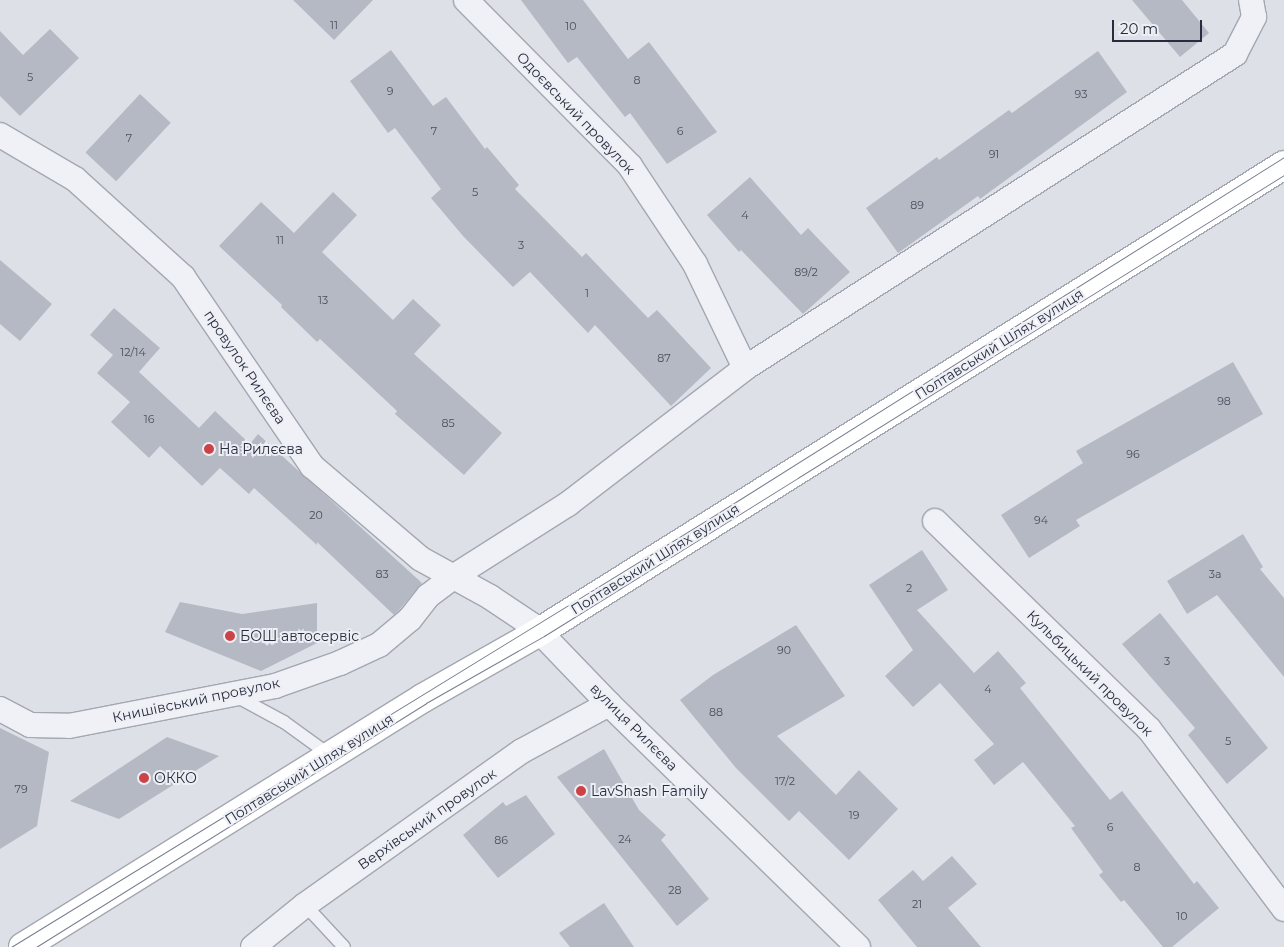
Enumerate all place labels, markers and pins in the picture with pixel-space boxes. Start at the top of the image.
place label: На Рилєєва [219,441,303,457]
marker: На Рилєєва [203,443,215,455]
place label: БОШ автосервіс [240,628,359,644]
marker: БОШ автосервіс [224,630,236,642]
place label: ОККО [154,770,197,786]
marker: ОККО [138,772,150,784]
place label: LavShash Family [591,783,708,799]
marker: LavShash Family [575,785,587,797]

